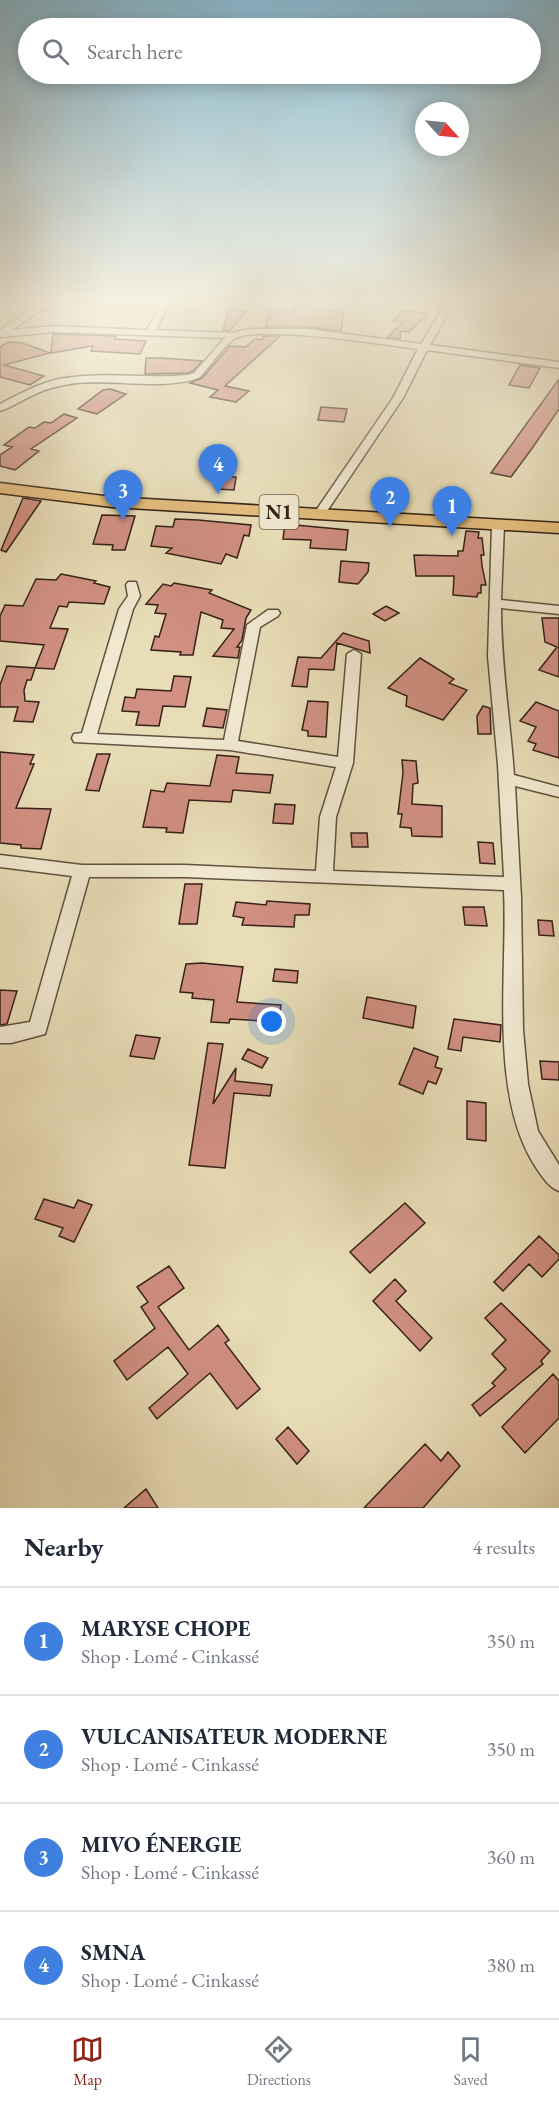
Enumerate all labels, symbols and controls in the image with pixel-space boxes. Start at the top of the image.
search box [18,18,541,84]
icon: search [39,35,72,68]
text: Search here [87,37,182,66]
north arrow [415,102,469,156]
pin: 4 [198,444,238,494]
pin: 3 [104,470,142,520]
pin: 2 [370,478,410,527]
pin: 1 [432,486,472,536]
road number: N1 [260,495,298,529]
your location [257,1007,286,1036]
text: Nearby [24,1530,104,1564]
text: 4 results [472,1534,535,1560]
text: MARYSE CHOPE [81,1614,251,1643]
text: 1 [38,1628,49,1654]
text: 350 m [487,1628,535,1654]
text: Shop · Lomé - Cinkassé [81,1643,259,1669]
text: VULCANISATEUR MODERNE [81,1722,387,1751]
text: 2 [38,1736,49,1762]
text: 350 m [487,1736,535,1762]
text: Shop · Lomé - Cinkassé [81,1751,259,1777]
text: MIVO ÉNERGIE [81,1830,241,1859]
text: 3 [38,1844,49,1870]
text: 360 m [487,1844,535,1870]
text: Shop · Lomé - Cinkassé [81,1859,259,1885]
text: SMNA [81,1938,145,1967]
text: 4 [38,1952,49,1978]
text: 380 m [487,1952,535,1978]
text: Shop · Lomé - Cinkassé [81,1967,259,1993]
tab: Map [71,2033,104,2090]
tab: Directions [247,2033,311,2090]
tab: Saved [453,2033,488,2090]

